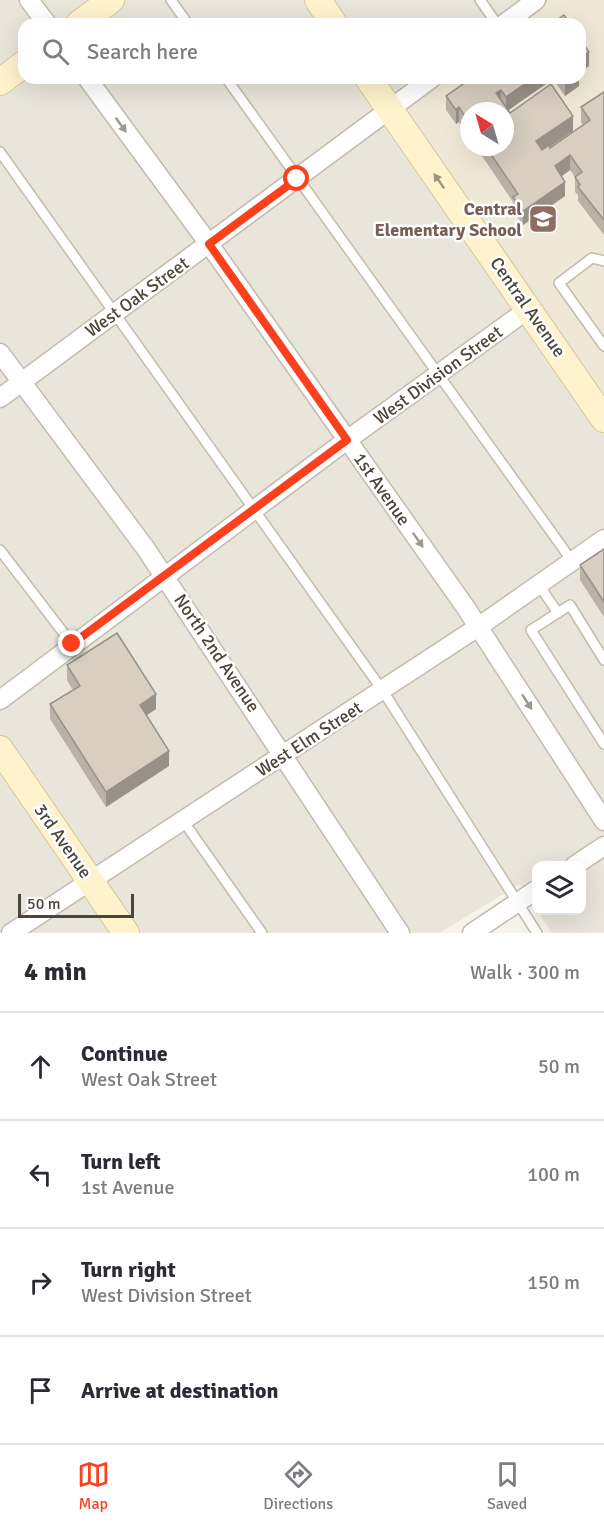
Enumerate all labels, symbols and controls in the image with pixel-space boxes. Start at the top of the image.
search box [18,18,586,84]
icon: search [39,35,72,68]
text: Search here [87,38,198,65]
north arrow [460,102,514,156]
one-way arrow [115,117,127,133]
route start [283,165,309,191]
one-way arrow [434,173,445,189]
place label: Central Elementary School [375,198,522,241]
school or university icon: Central Elementary School [527,203,559,235]
street label: West Oak Street [81,252,193,342]
street label: Central Avenue [485,253,571,361]
street label: West Division Street [369,321,507,429]
street label: 1st Avenue [349,448,415,530]
one-way arrow [412,532,423,548]
street label: North 2nd Avenue [169,590,265,716]
route end [58,630,84,656]
one-way arrow [521,694,532,710]
street label: West Elm Street [252,696,366,782]
street label: 3rd Avenue [29,799,97,883]
map controls [532,861,586,915]
button: layers [532,861,586,915]
scale bar [18,891,134,918]
text: 50 m [27,894,61,914]
text: 4 min [24,956,87,988]
text: Walk · 300 m [470,960,580,985]
text: Continue [81,1040,168,1067]
icon: ahead [24,1050,57,1083]
text: 50 m [538,1054,580,1079]
text: West Oak Street [81,1067,217,1092]
text: Turn left [81,1148,161,1175]
icon: left [24,1158,57,1191]
text: 100 m [527,1162,580,1187]
text: 1st Avenue [81,1175,175,1200]
text: Turn right [81,1256,176,1283]
icon: right [24,1266,57,1299]
text: 150 m [527,1270,580,1295]
text: West Division Street [81,1283,252,1308]
icon: arrive [24,1374,57,1407]
text: Arrive at destination [81,1377,278,1404]
tab: Map [77,1458,110,1514]
tab: Directions [263,1458,333,1514]
tab: Saved [487,1458,527,1514]

